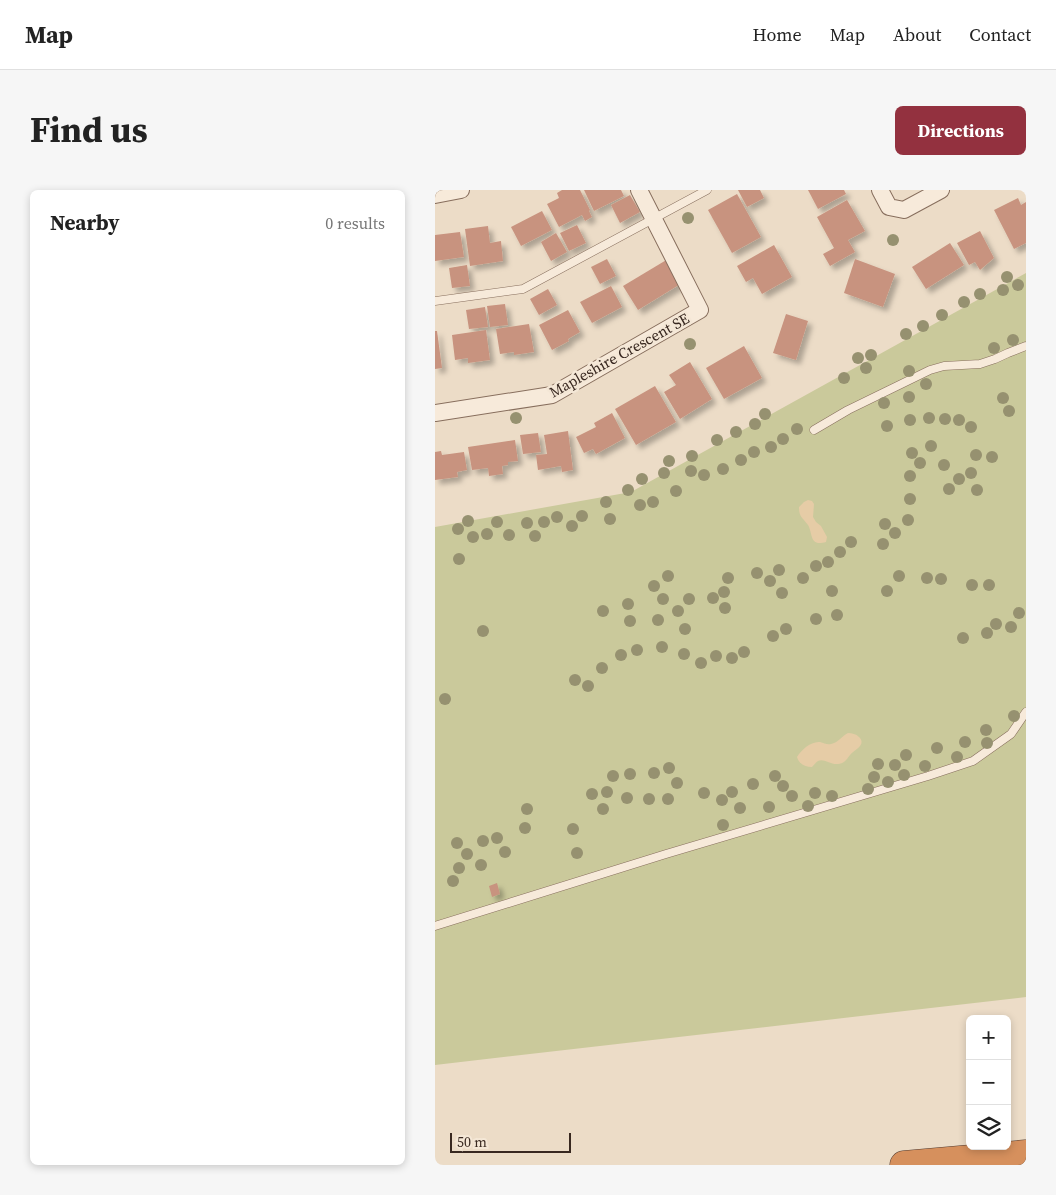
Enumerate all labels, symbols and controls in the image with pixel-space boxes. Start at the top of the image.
text: Map [25,18,73,51]
text: Home [753,22,802,47]
text: Map [830,22,865,47]
text: About [893,22,941,47]
text: Contact [969,22,1031,47]
text: Find us [30,106,148,154]
button: Directions [895,106,1026,155]
text: Nearby [50,208,120,237]
text: 0 results [325,212,385,234]
street label: Mapleshire Crescent SE [545,308,693,402]
map controls [966,1015,1011,1150]
button: + [966,1015,1011,1060]
button: − [966,1060,1011,1105]
button: layers [966,1105,1011,1150]
scale bar [450,1130,571,1153]
text: 50 m [457,1132,487,1152]

